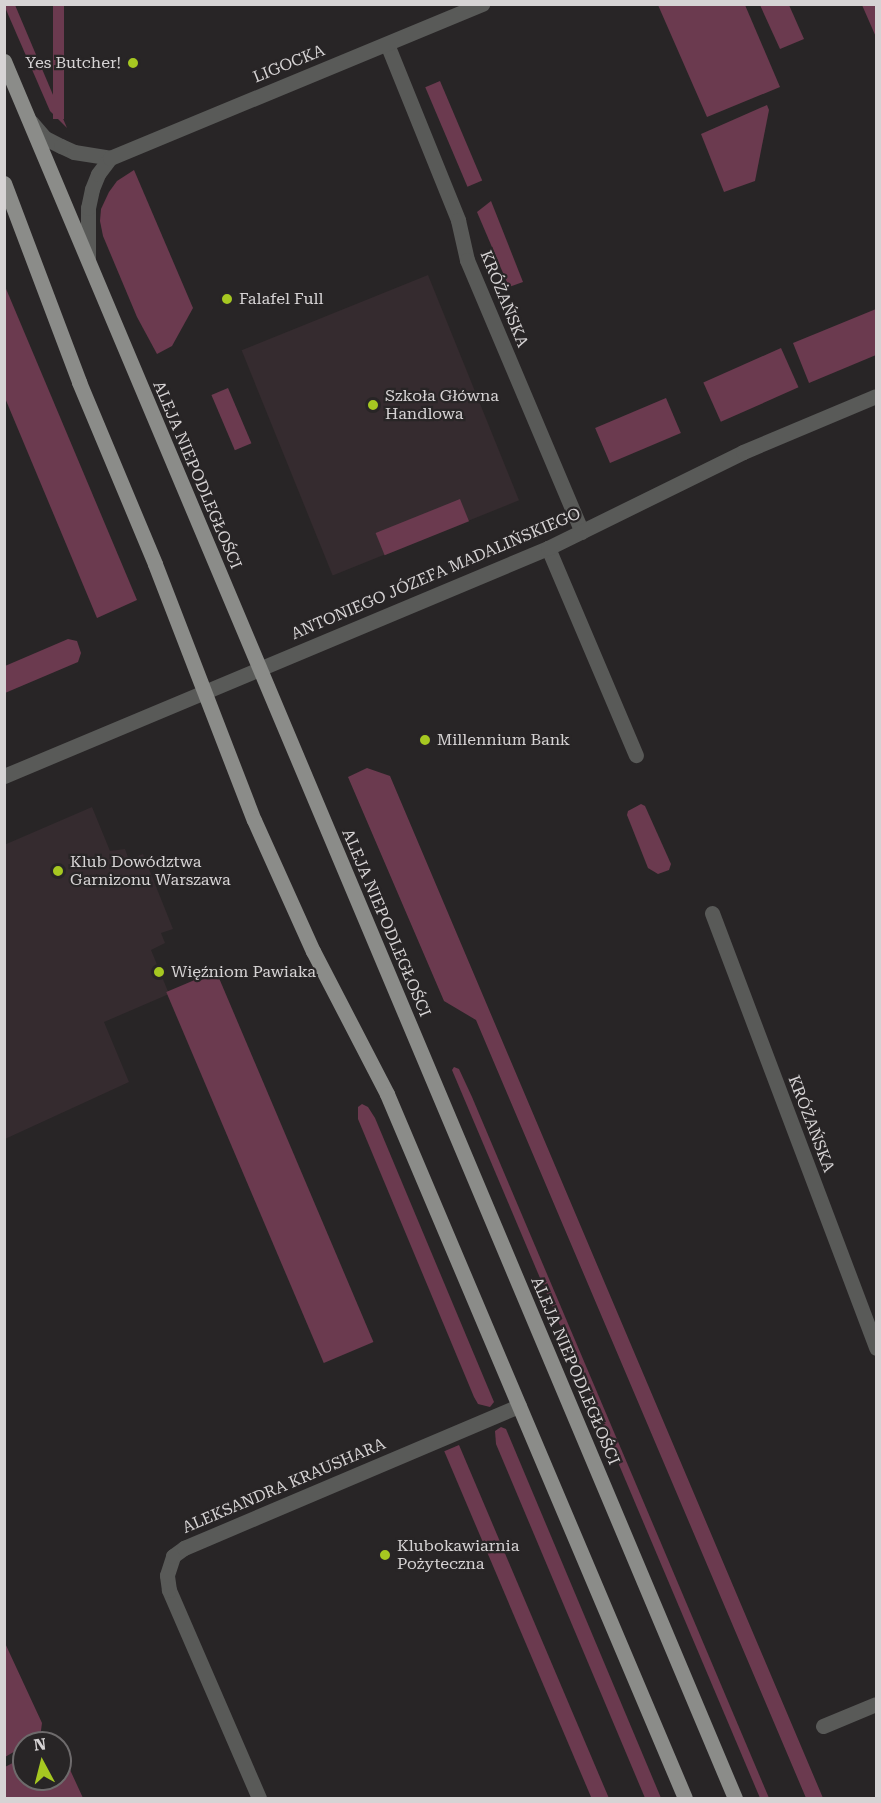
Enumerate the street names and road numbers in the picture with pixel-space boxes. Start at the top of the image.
street label: LIGOCKA [250,41,328,87]
street label: KRÓŻAŃSKA [476,248,532,350]
street label: ALEJA NIEPODLEGŁOŚCI [149,378,245,572]
street label: ANTONIEGO JÓZEFA MADALIŃSKIEGO [288,504,584,644]
street label: ALEJA NIEPODLEGŁOŚCI [338,826,434,1020]
street label: KRÓŻAŃSKA [784,1073,838,1175]
street label: ALEJA NIEPODLEGŁOŚCI [527,1274,623,1468]
street label: ALEKSANDRA KRAUSHARA [180,1434,388,1538]

